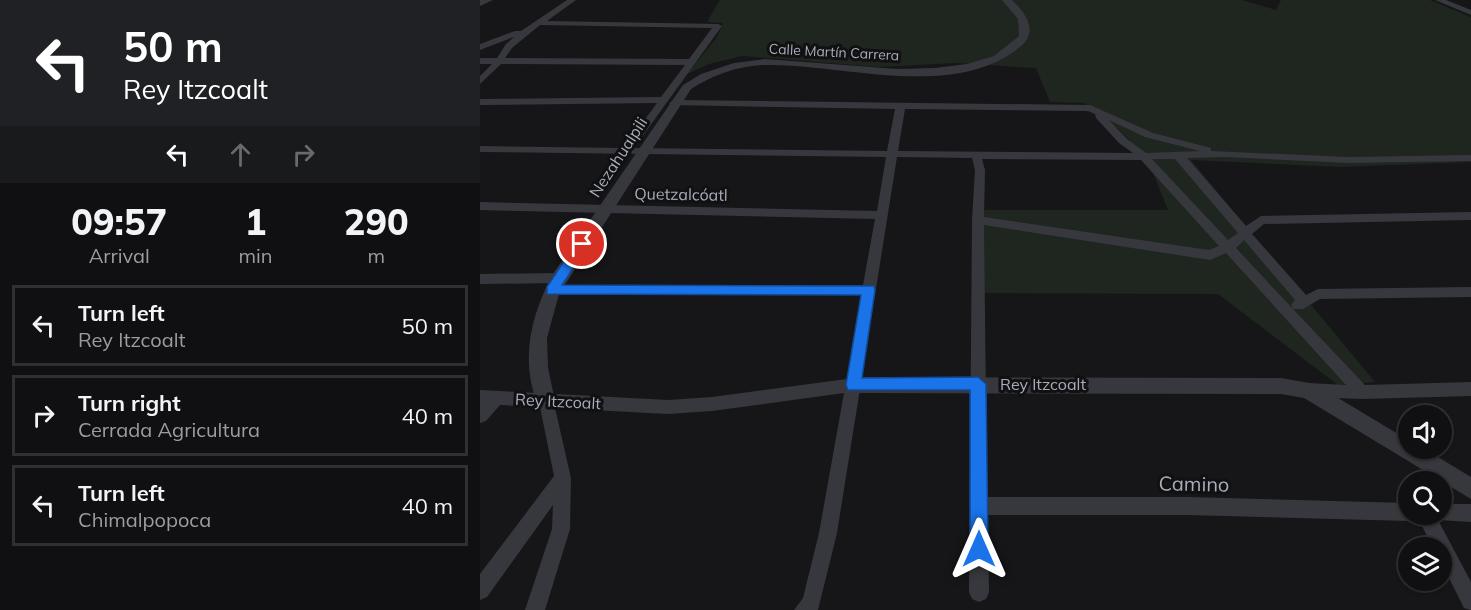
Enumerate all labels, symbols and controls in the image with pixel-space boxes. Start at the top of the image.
text: 50 m [123,20,223,73]
icon: left [24,24,102,102]
street label: Calle Martín Carrera [768,40,900,64]
text: Rey Itzcoalt [123,72,268,106]
street label: Nezahualpili [585,113,651,201]
icon: left [161,138,194,171]
icon: ahead [224,138,257,171]
icon: right [287,138,320,171]
street label: Quetzalcóatl [634,183,728,205]
text: 09:57 [71,199,167,244]
text: 1 [245,199,266,244]
text: 290 [344,199,409,244]
pin [556,218,607,269]
icon: arrive [565,227,598,260]
text: Arrival [89,243,150,268]
text: min [238,243,273,268]
text: m [367,243,385,268]
text: Turn left [78,299,165,327]
icon: left [27,309,60,342]
text: 50 m [402,312,453,340]
text: Rey Itzcoalt [78,327,185,352]
street label: Rey Itzcoalt [1000,374,1086,394]
text: Turn right [78,389,181,417]
street label: Rey Itzcoalt [515,389,602,413]
icon: right [27,399,60,432]
text: 40 m [402,402,453,430]
map controls [1398,405,1452,591]
button: sound [1398,405,1452,459]
text: Cerrada Agricultura [78,417,260,442]
street label: Camino [1158,470,1230,497]
button: search [1398,471,1452,525]
text: Turn left [78,479,165,507]
icon: left [27,489,60,522]
text: 40 m [402,492,453,520]
text: Chimalpopoca [78,507,211,532]
position arrow [947,517,1011,581]
button: layers [1398,537,1452,591]

